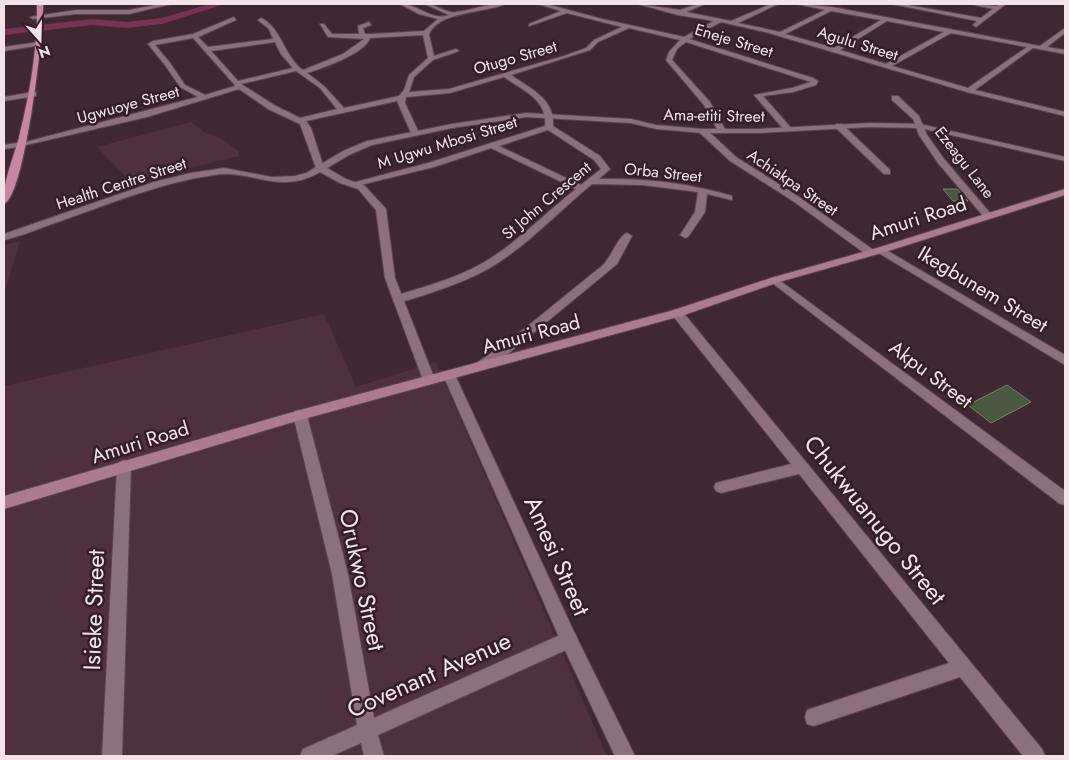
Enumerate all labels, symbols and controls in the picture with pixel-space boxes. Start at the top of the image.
north arrow [15,15,65,65]
street label: Eneje Street [692,18,776,63]
street label: Agulu Street [815,20,901,67]
street label: Otugo Street [471,35,560,80]
text: N [36,41,53,64]
street label: Ugwuoye Street [74,80,182,129]
street label: Ama-etiti Street [663,103,765,128]
street label: M Ugwu Mbosi Street [374,110,520,175]
street label: Ezeagu Lane [929,121,1000,203]
street label: Achiakpa Street [743,143,843,221]
street label: Health Centre Street [53,151,190,215]
street label: St John Crescent [497,156,596,245]
street label: Orba Street [623,157,703,188]
street label: Amuri Road [866,189,970,248]
street label: Ikegbunem Street [912,239,1053,340]
street label: Amuri Road [479,307,583,361]
street label: Akpu Street [883,333,979,415]
street label: Amuri Road [88,414,192,471]
street label: Chukwuanugo Street [796,427,955,612]
street label: Amesi Street [516,491,599,621]
street label: Orukwo Street [330,506,395,654]
street label: Isieke Street [74,549,113,671]
street label: Covenant Avenue [341,623,516,726]

